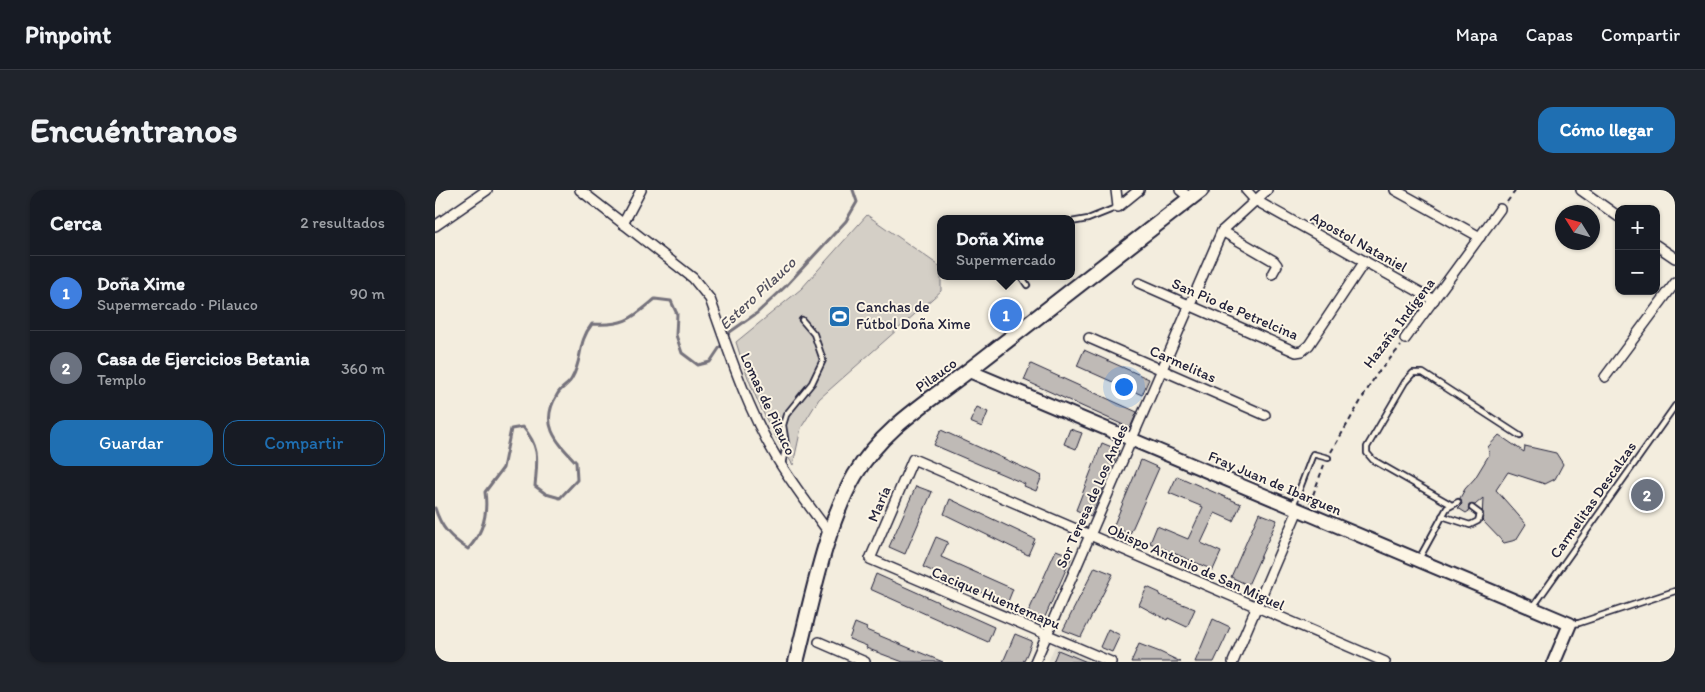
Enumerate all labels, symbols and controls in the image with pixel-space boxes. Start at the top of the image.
text: Pinpoint [25,20,111,49]
text: Mapa [1456,24,1498,46]
text: Capas [1526,24,1573,46]
text: Compartir [1601,24,1680,46]
button: Cómo llegar [1538,107,1675,153]
text: Encuéntranos [30,109,238,151]
north arrow [1555,205,1600,250]
map controls [1615,205,1660,295]
button: + [1615,205,1660,250]
street label: Apostol Nataniel [1307,208,1411,276]
text: Cerca [50,210,102,235]
text: 2 resultados [300,213,385,232]
popup [937,215,1075,280]
text: Doña Xime [956,227,1044,250]
text: Supermercado [956,250,1056,269]
button: − [1615,250,1660,295]
water label: Estero Pilauco [715,252,800,334]
text: Doña Xime [97,272,185,295]
street label: San Pio de Petrelcina [1169,274,1301,344]
street label: Hazaña Indígena [1359,274,1439,372]
text: 1 [62,284,70,303]
text: 90 m [350,284,385,303]
text: Supermercado · Pilauco [97,295,258,314]
pin: 1 [990,296,1022,334]
place label: Canchas de Fútbol Doña Xime [856,298,971,333]
sports icon: Canchas de Fútbol Doña Xime [828,304,852,328]
street label: Carmelitas [1147,341,1219,387]
text: Casa de Ejercicios Betania [97,347,310,370]
street label: Lomas de Pilauco [736,350,800,458]
street label: Pilauco [912,354,960,396]
text: 2 [62,359,70,378]
text: 360 m [341,359,385,378]
text: Templo [97,370,146,389]
your location [1111,374,1137,400]
button: Guardar [50,420,213,466]
button: Compartir [223,420,385,466]
street label: Sor Teresa de Los Andes [1052,421,1132,571]
street label: Carmelitas Descalzas [1546,438,1640,562]
street label: Fray Juan de Ibarguen [1206,447,1344,519]
pin: 2 [1631,476,1663,514]
street label: María [864,483,895,524]
street label: Obispo Antonio de San Miguel [1104,520,1288,615]
street label: Cacique Huentemapu [929,563,1064,634]

